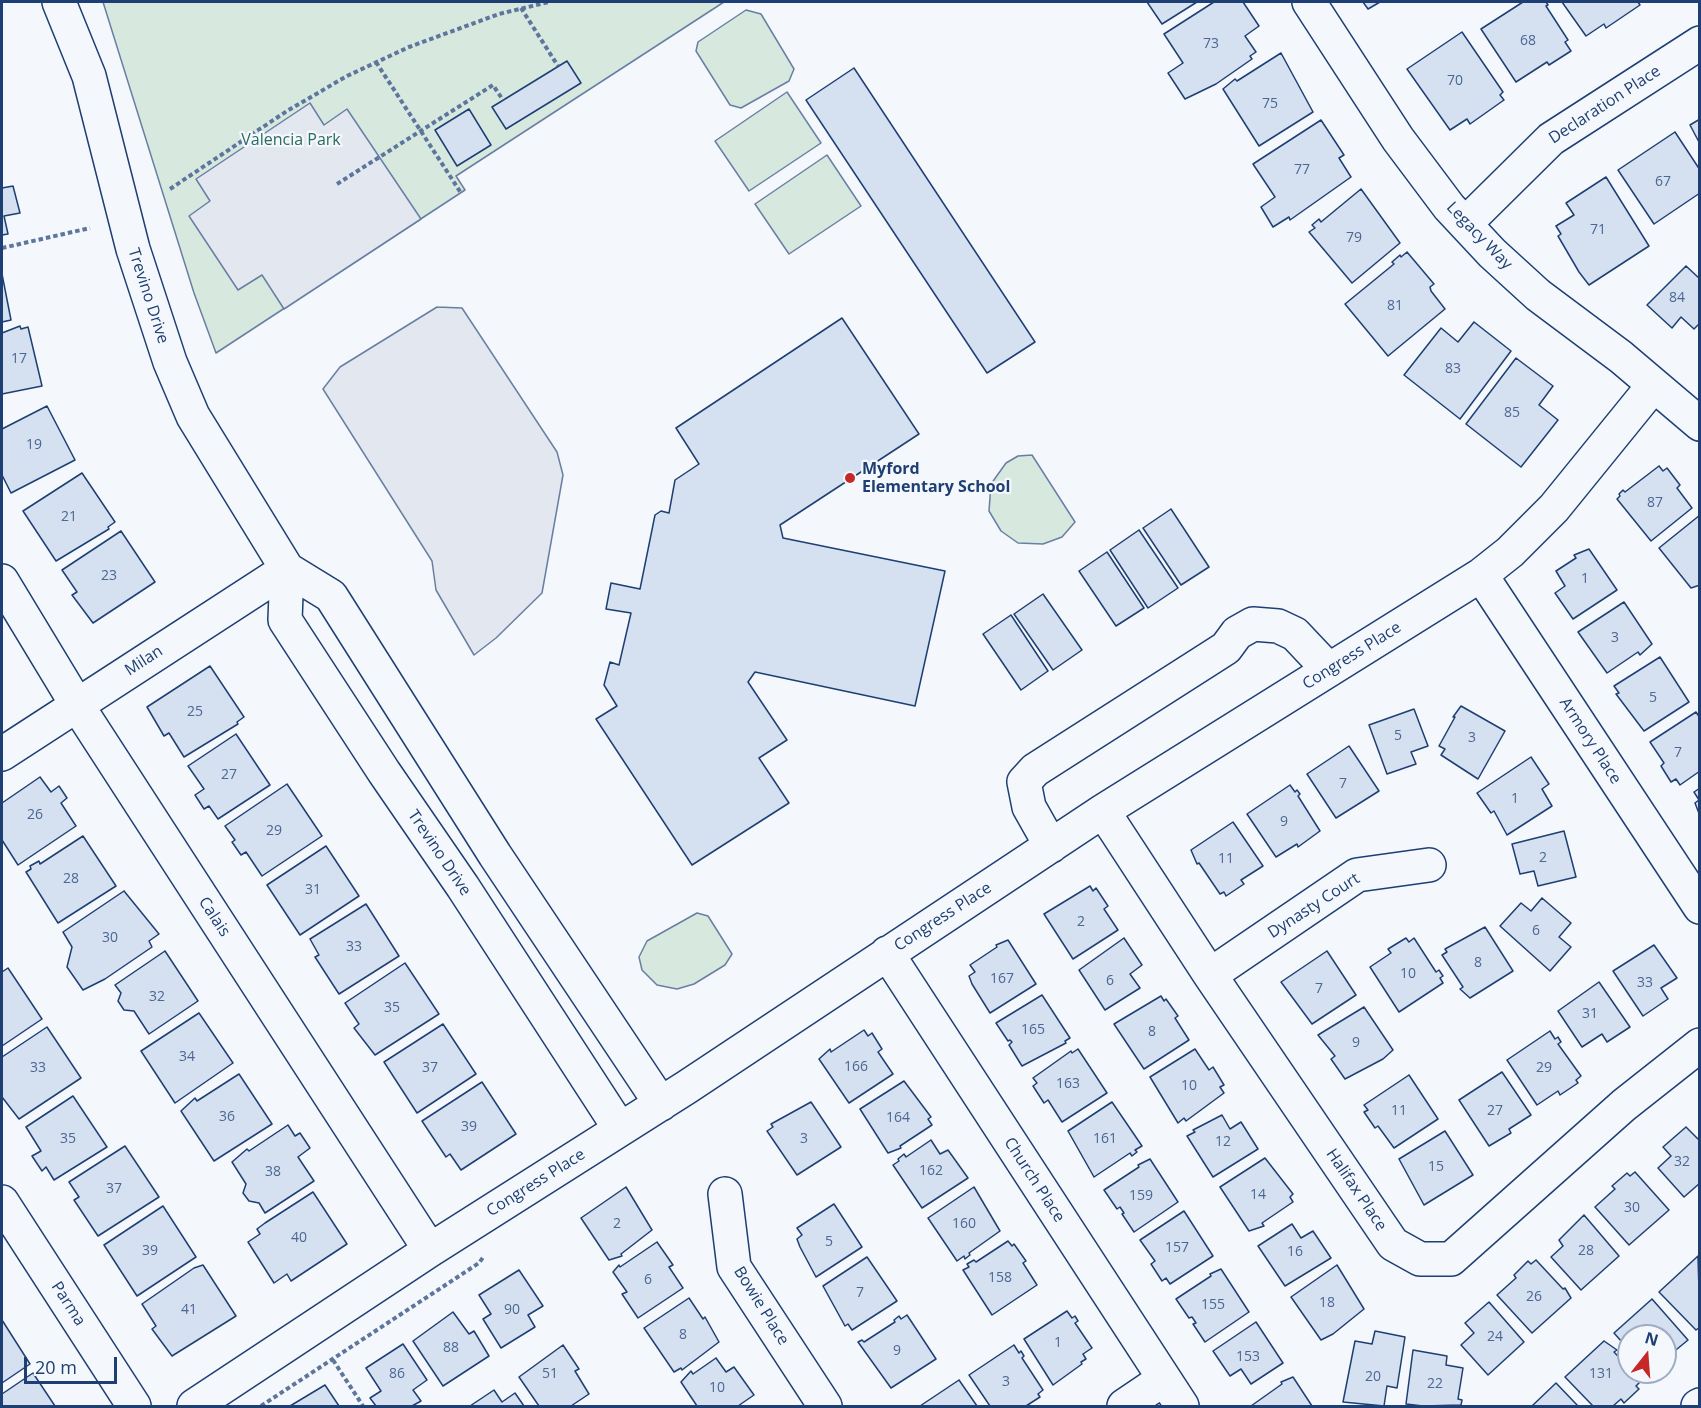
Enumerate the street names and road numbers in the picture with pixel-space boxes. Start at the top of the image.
street label: Declaration Place [1546,62,1664,148]
street label: Legacy Way [1442,198,1516,274]
street label: Trevino Drive [124,246,172,346]
street label: Congress Place [1299,618,1405,694]
street label: Milan [122,642,166,680]
street label: Armory Place [1555,694,1625,788]
street label: Trevino Drive [403,807,475,899]
street label: Dynasty Court [1264,869,1364,943]
street label: Congress Place [891,878,995,956]
street label: Calais [194,894,234,940]
street label: Church Place [1000,1134,1068,1226]
street label: Congress Place [483,1145,589,1221]
street label: Halifax Place [1322,1145,1390,1235]
street label: Bowie Place [729,1263,793,1349]
street label: Parma [47,1278,89,1330]

